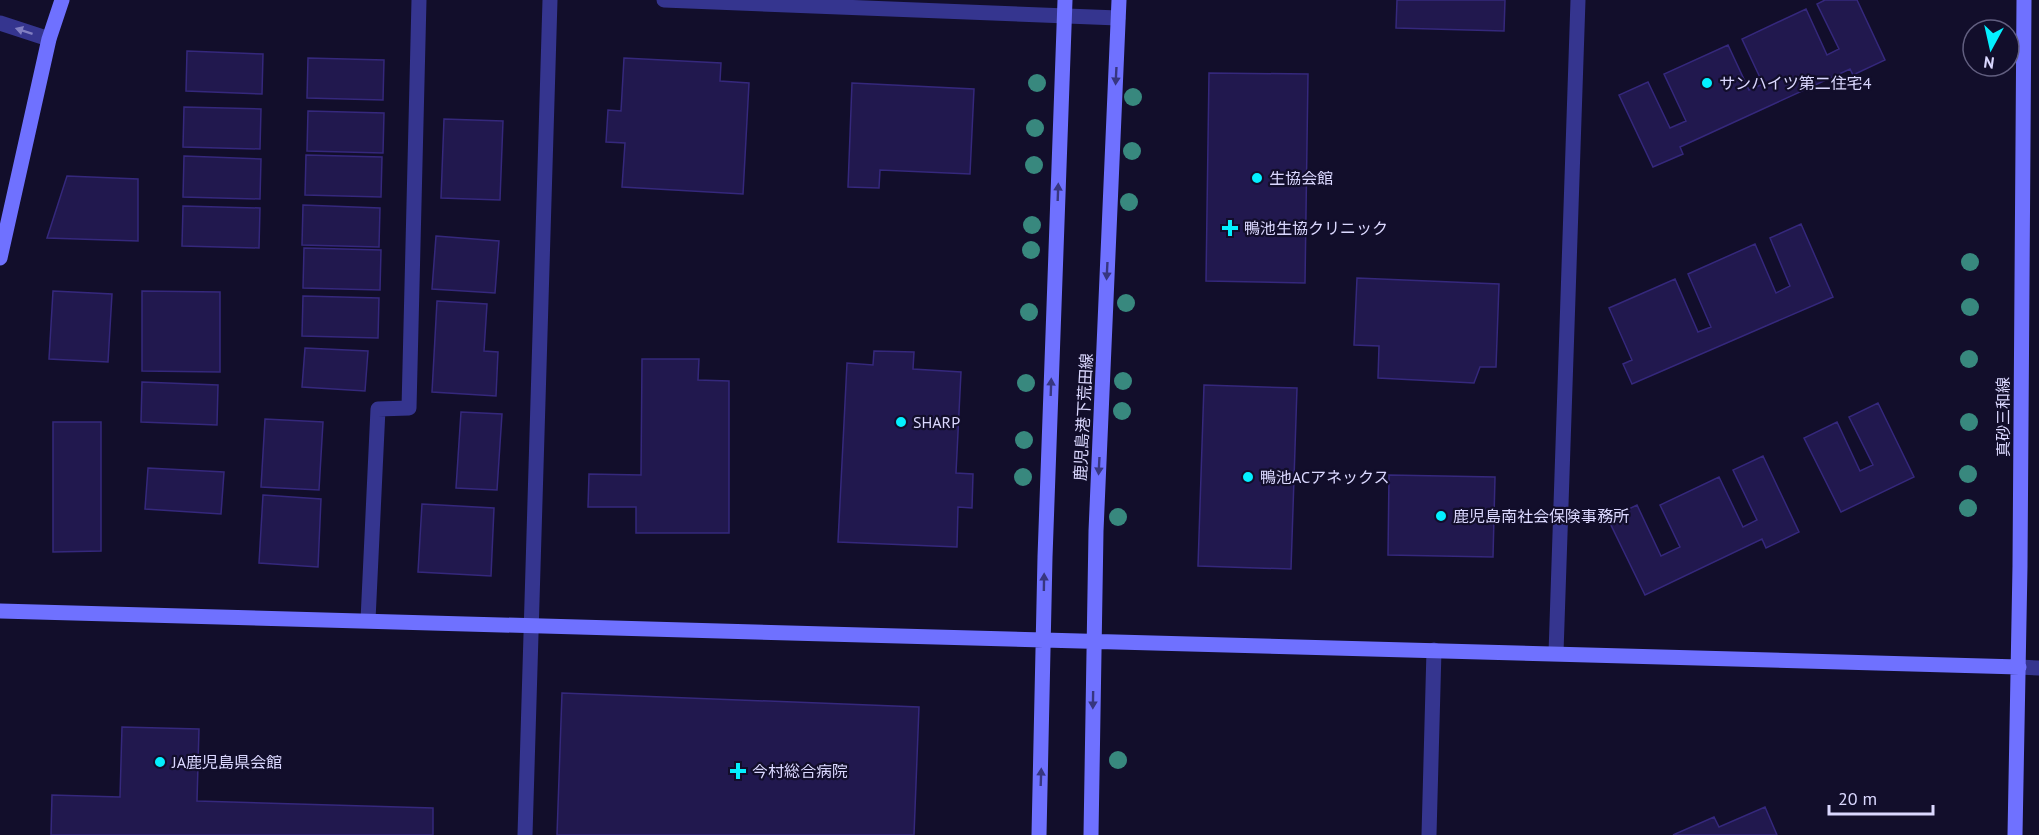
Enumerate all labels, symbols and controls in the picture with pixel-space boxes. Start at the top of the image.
north arrow [1961,18,2021,78]
one-way arrow [15,26,33,35]
text: N [1982,52,1996,73]
one-way arrow [1111,66,1120,85]
place label: サンハイツ第二住宅4 [1719,73,1872,93]
marker: サンハイツ第二住宅4 [1700,76,1714,90]
place label: 生協会館 [1269,168,1333,188]
marker: 生協会館 [1250,171,1264,185]
one-way arrow [1054,182,1063,201]
place label: 鴨池生協クリニック [1244,218,1388,238]
marker: 鴨池生協クリニック [1221,219,1239,237]
one-way arrow [1103,261,1112,280]
street label: 鹿児島港下荒田線 [1070,353,1096,481]
one-way arrow [1046,377,1056,396]
street label: 真砂三和線 [1993,377,2013,457]
place label: SHARP [913,412,960,432]
marker: SHARP [894,415,908,429]
one-way arrow [1094,456,1103,475]
place label: 鴨池ACアネックス [1260,467,1390,487]
marker: 鴨池ACアネックス [1241,470,1255,484]
place label: 鹿児島南社会保険事務所 [1453,506,1629,526]
marker: 鹿児島南社会保険事務所 [1434,509,1448,523]
one-way arrow [1039,572,1049,591]
one-way arrow [1088,690,1098,709]
place label: JA鹿児島県会館 [171,752,282,772]
marker: JA鹿児島県会館 [153,755,167,769]
place label: 今村総合病院 [752,761,848,781]
marker: 今村総合病院 [729,762,747,780]
one-way arrow [1036,767,1045,786]
scale bar [1829,778,1932,816]
text: 20 m [1838,787,1877,810]

